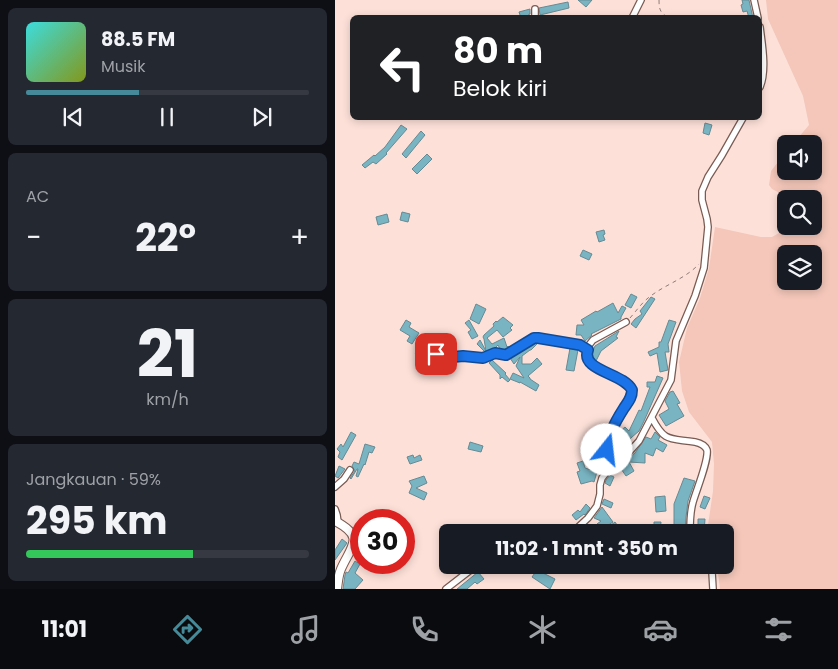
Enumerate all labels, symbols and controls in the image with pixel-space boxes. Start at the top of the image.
text: 88.5 FM [101,26,175,53]
text: 80 m [453,26,543,75]
icon: left [370,35,435,100]
text: Musik [101,55,146,78]
text: Belok kiri [453,73,547,104]
icon: previous [59,103,87,131]
icon: pause [153,103,181,131]
icon: next [248,103,276,131]
map controls [777,135,822,290]
button: sound [777,135,822,180]
text: AC [26,185,49,208]
button: search [777,190,822,235]
text: 22° [135,211,196,264]
text: − [26,218,41,257]
text: + [290,218,309,257]
button: layers [777,245,822,290]
text: 21 [137,309,198,400]
pin [415,333,457,375]
icon: arrive [422,340,450,368]
text: km/h [146,388,189,411]
position arrow [580,423,632,475]
text: Jangkauan · 59% [26,468,161,491]
text: 295 km [26,494,168,547]
speed limit sign: 30 [350,509,415,574]
text: 11:02 · 1 mnt · 350 m [495,535,678,562]
icon: directions [170,612,205,647]
icon: music [288,612,323,647]
icon: phone [407,612,442,647]
icon: climate [525,612,560,647]
icon: car [643,612,678,647]
icon: filters [761,612,796,647]
text: 11:01 [42,614,87,645]

